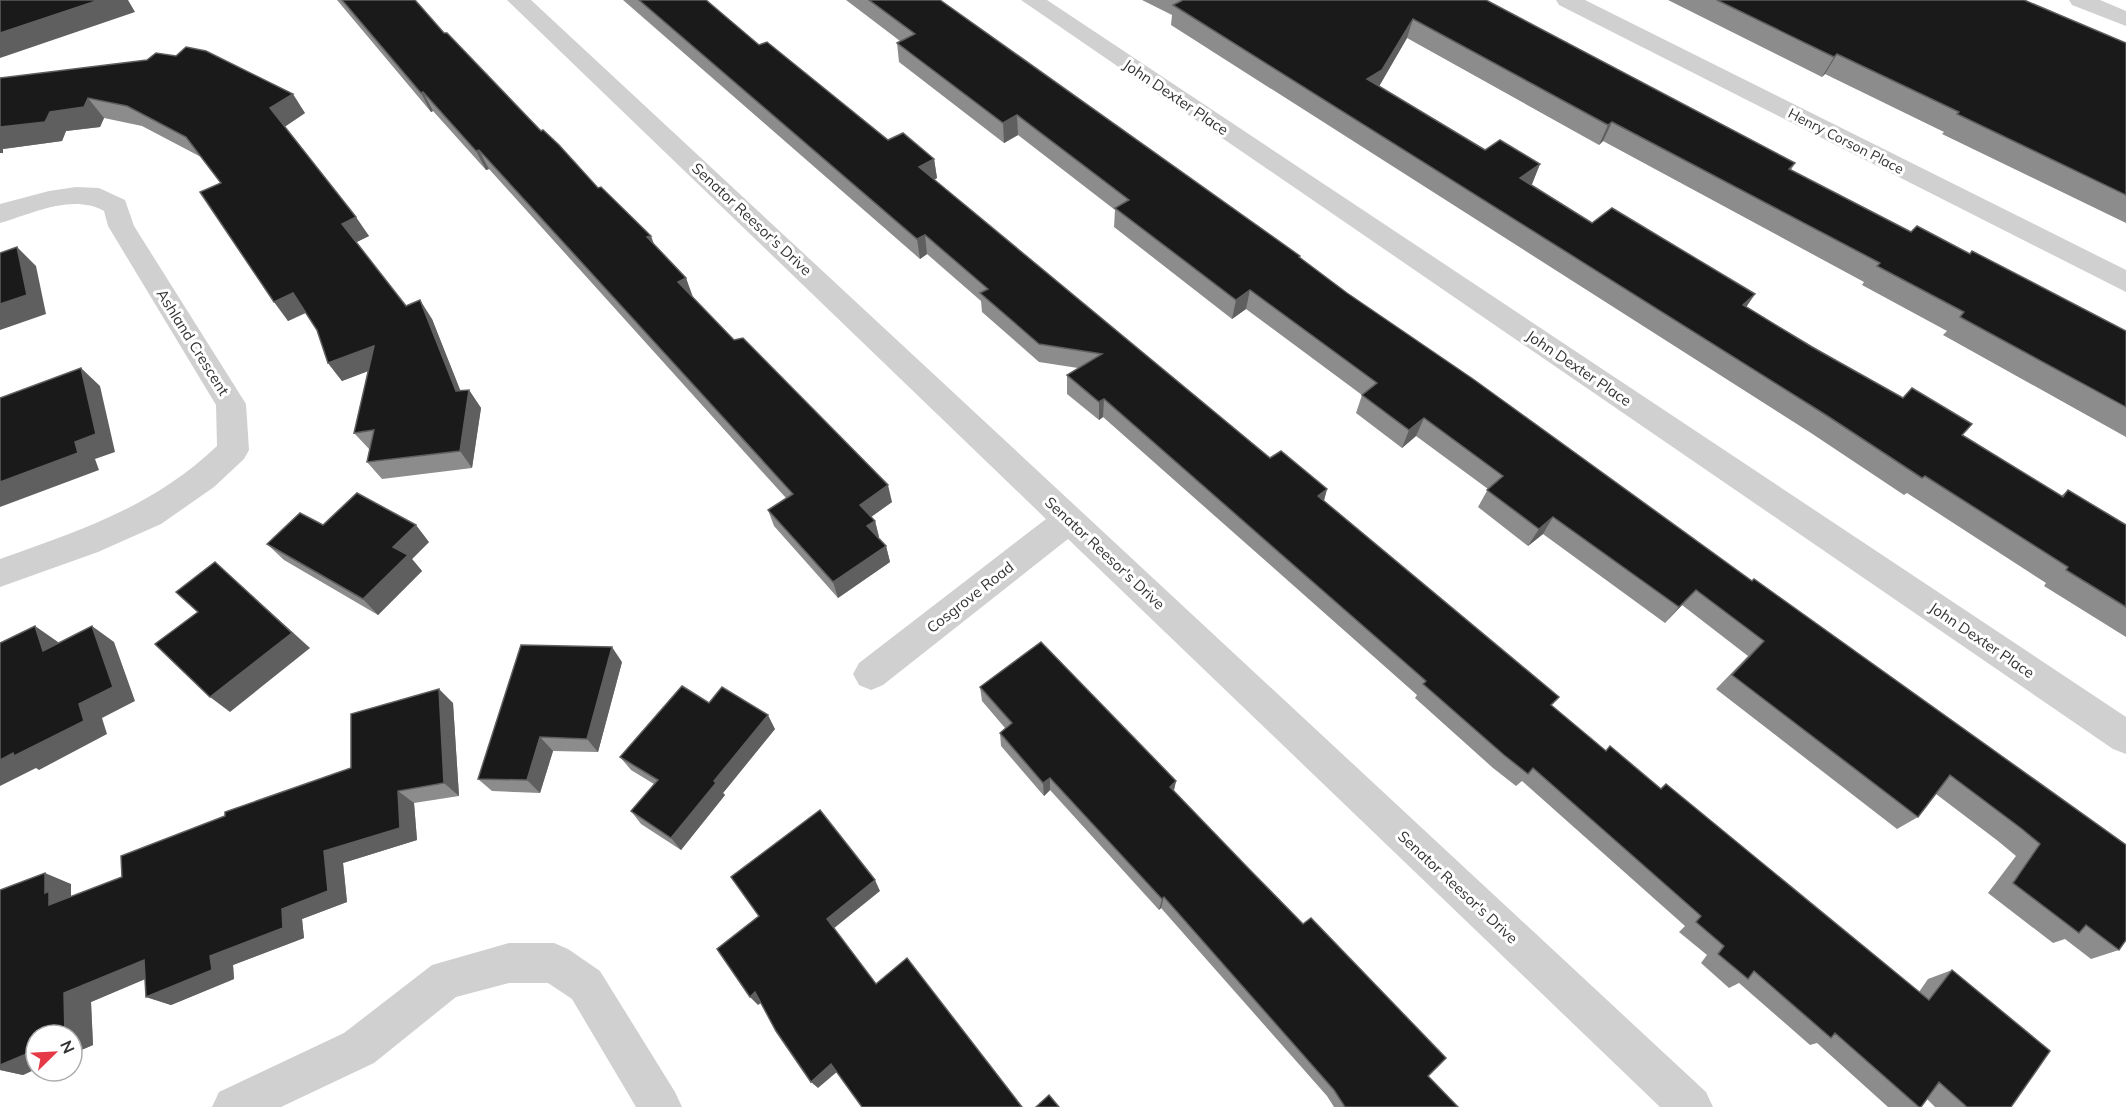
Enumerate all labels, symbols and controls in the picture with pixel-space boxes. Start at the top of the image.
street label: John Dexter Place [1120,55,1232,139]
street label: Henry Corson Place [1785,104,1907,178]
street label: Senator Reesor's Drive [688,158,816,280]
street label: Ashland Crescent [153,285,233,399]
street label: John Dexter Place [1523,326,1635,410]
street label: Senator Reesor's Drive [1041,492,1169,614]
street label: Cosgrove Road [923,557,1017,637]
street label: John Dexter Place [1926,598,2038,682]
street label: Senator Reesor's Drive [1394,826,1522,948]
north arrow [24,1023,84,1083]
text: N [56,1037,79,1056]

